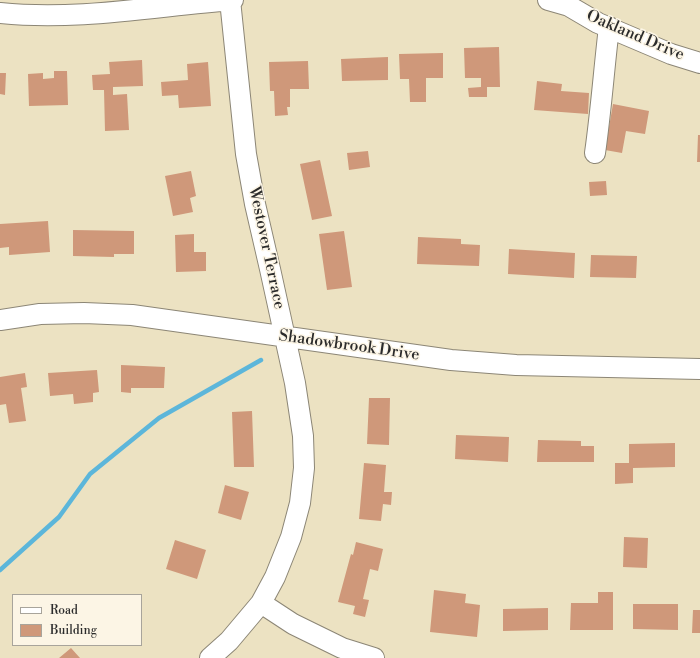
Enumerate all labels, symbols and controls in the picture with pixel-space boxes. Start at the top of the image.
street label: Oakland Drive [583,7,687,65]
street label: Westover Terrace [244,185,288,311]
street label: Shadowbrook Drive [277,327,421,365]
legend [12,594,142,646]
text: Road [50,603,78,618]
text: Building [50,623,97,638]

